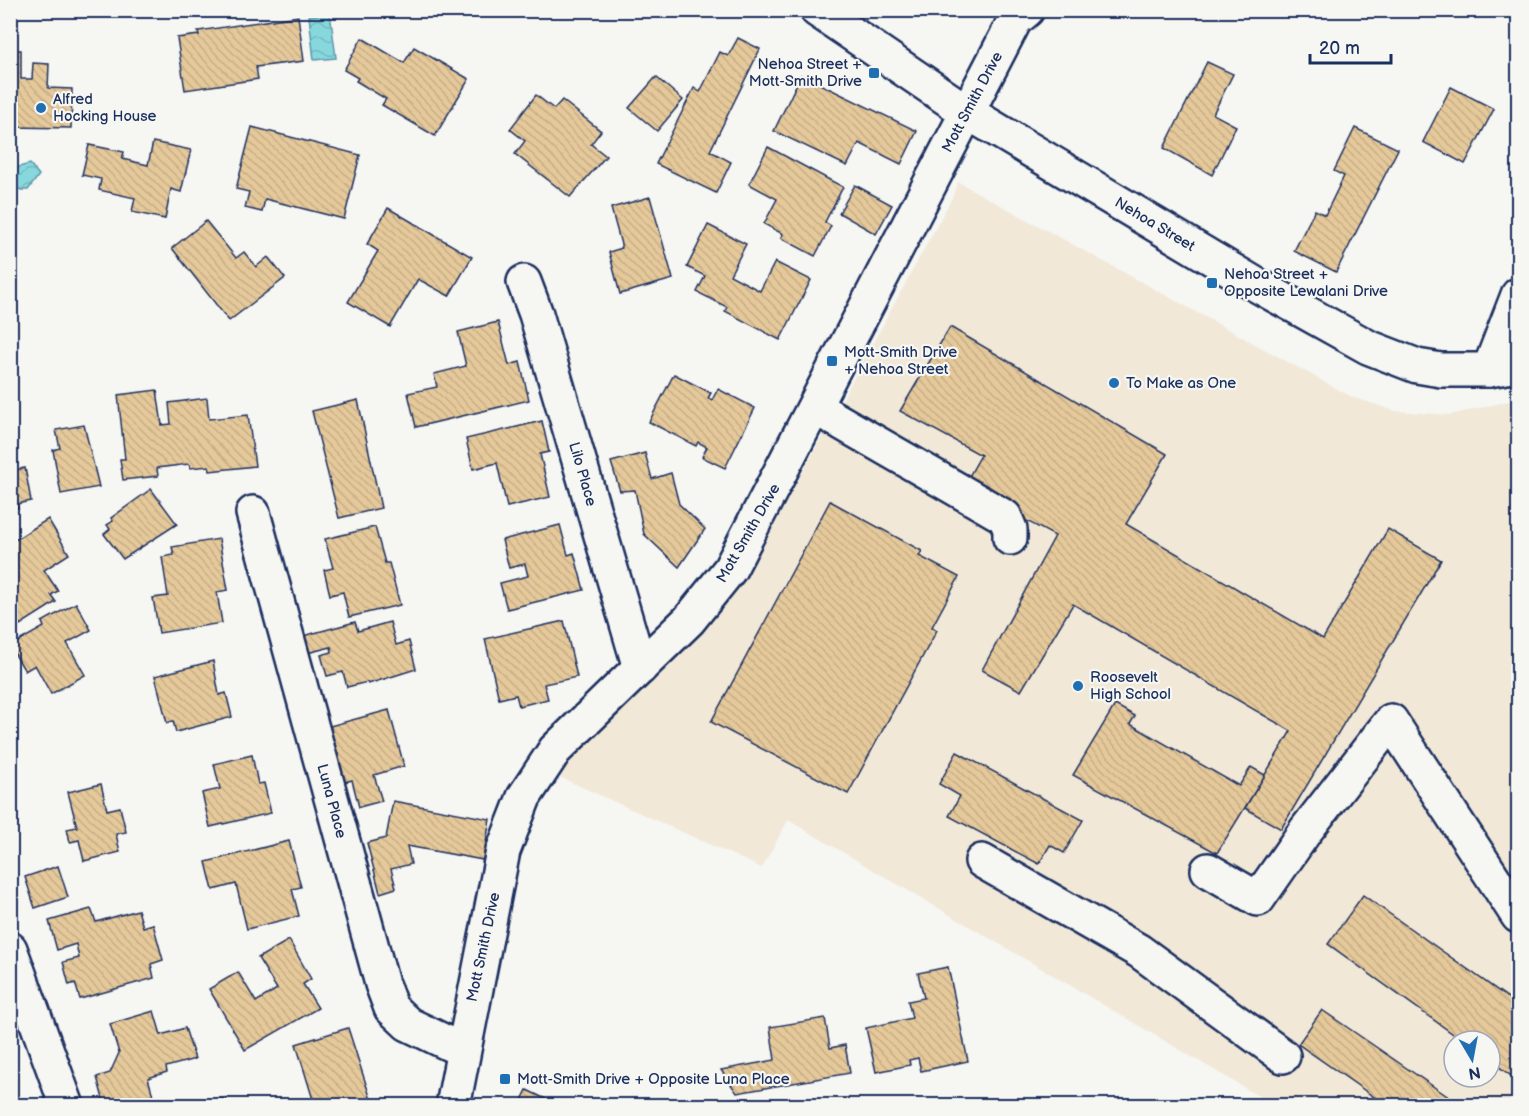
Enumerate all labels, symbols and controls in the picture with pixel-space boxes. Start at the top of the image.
scale bar [1310,27,1391,65]
text: 20 m [1319,38,1360,59]
street label: Mott Smith Drive [938,48,1007,156]
place label: Nehoa Street + Mott-Smith Drive [749,55,862,91]
marker: Nehoa Street + Mott-Smith Drive [867,66,881,80]
place label: Alfred Hocking House [53,90,157,126]
marker: Alfred Hocking House [34,101,48,115]
street label: Nehoa Street [1111,193,1199,256]
place label: Nehoa Street + Opposite Lewalani Drive [1224,265,1388,301]
marker: Nehoa Street + Opposite Lewalani Drive [1205,276,1219,290]
place label: Mott-Smith Drive + Nehoa Street [844,343,957,379]
marker: Mott-Smith Drive + Nehoa Street [825,354,839,368]
place label: To Make as One [1126,374,1236,393]
marker: To Make as One [1107,376,1121,390]
street label: Lilo Place [564,440,601,509]
street label: Mott Smith Drive [712,480,785,586]
place label: Roosevelt High School [1090,668,1171,704]
marker: Roosevelt High School [1071,679,1085,693]
street label: Luna Place [313,762,351,840]
street label: Mott Smith Drive [463,891,504,1004]
north arrow [1442,1029,1502,1089]
text: N [1467,1062,1482,1083]
place label: Mott-Smith Drive + Opposite Luna Place [517,1070,790,1089]
marker: Mott-Smith Drive + Opposite Luna Place [498,1072,512,1086]

